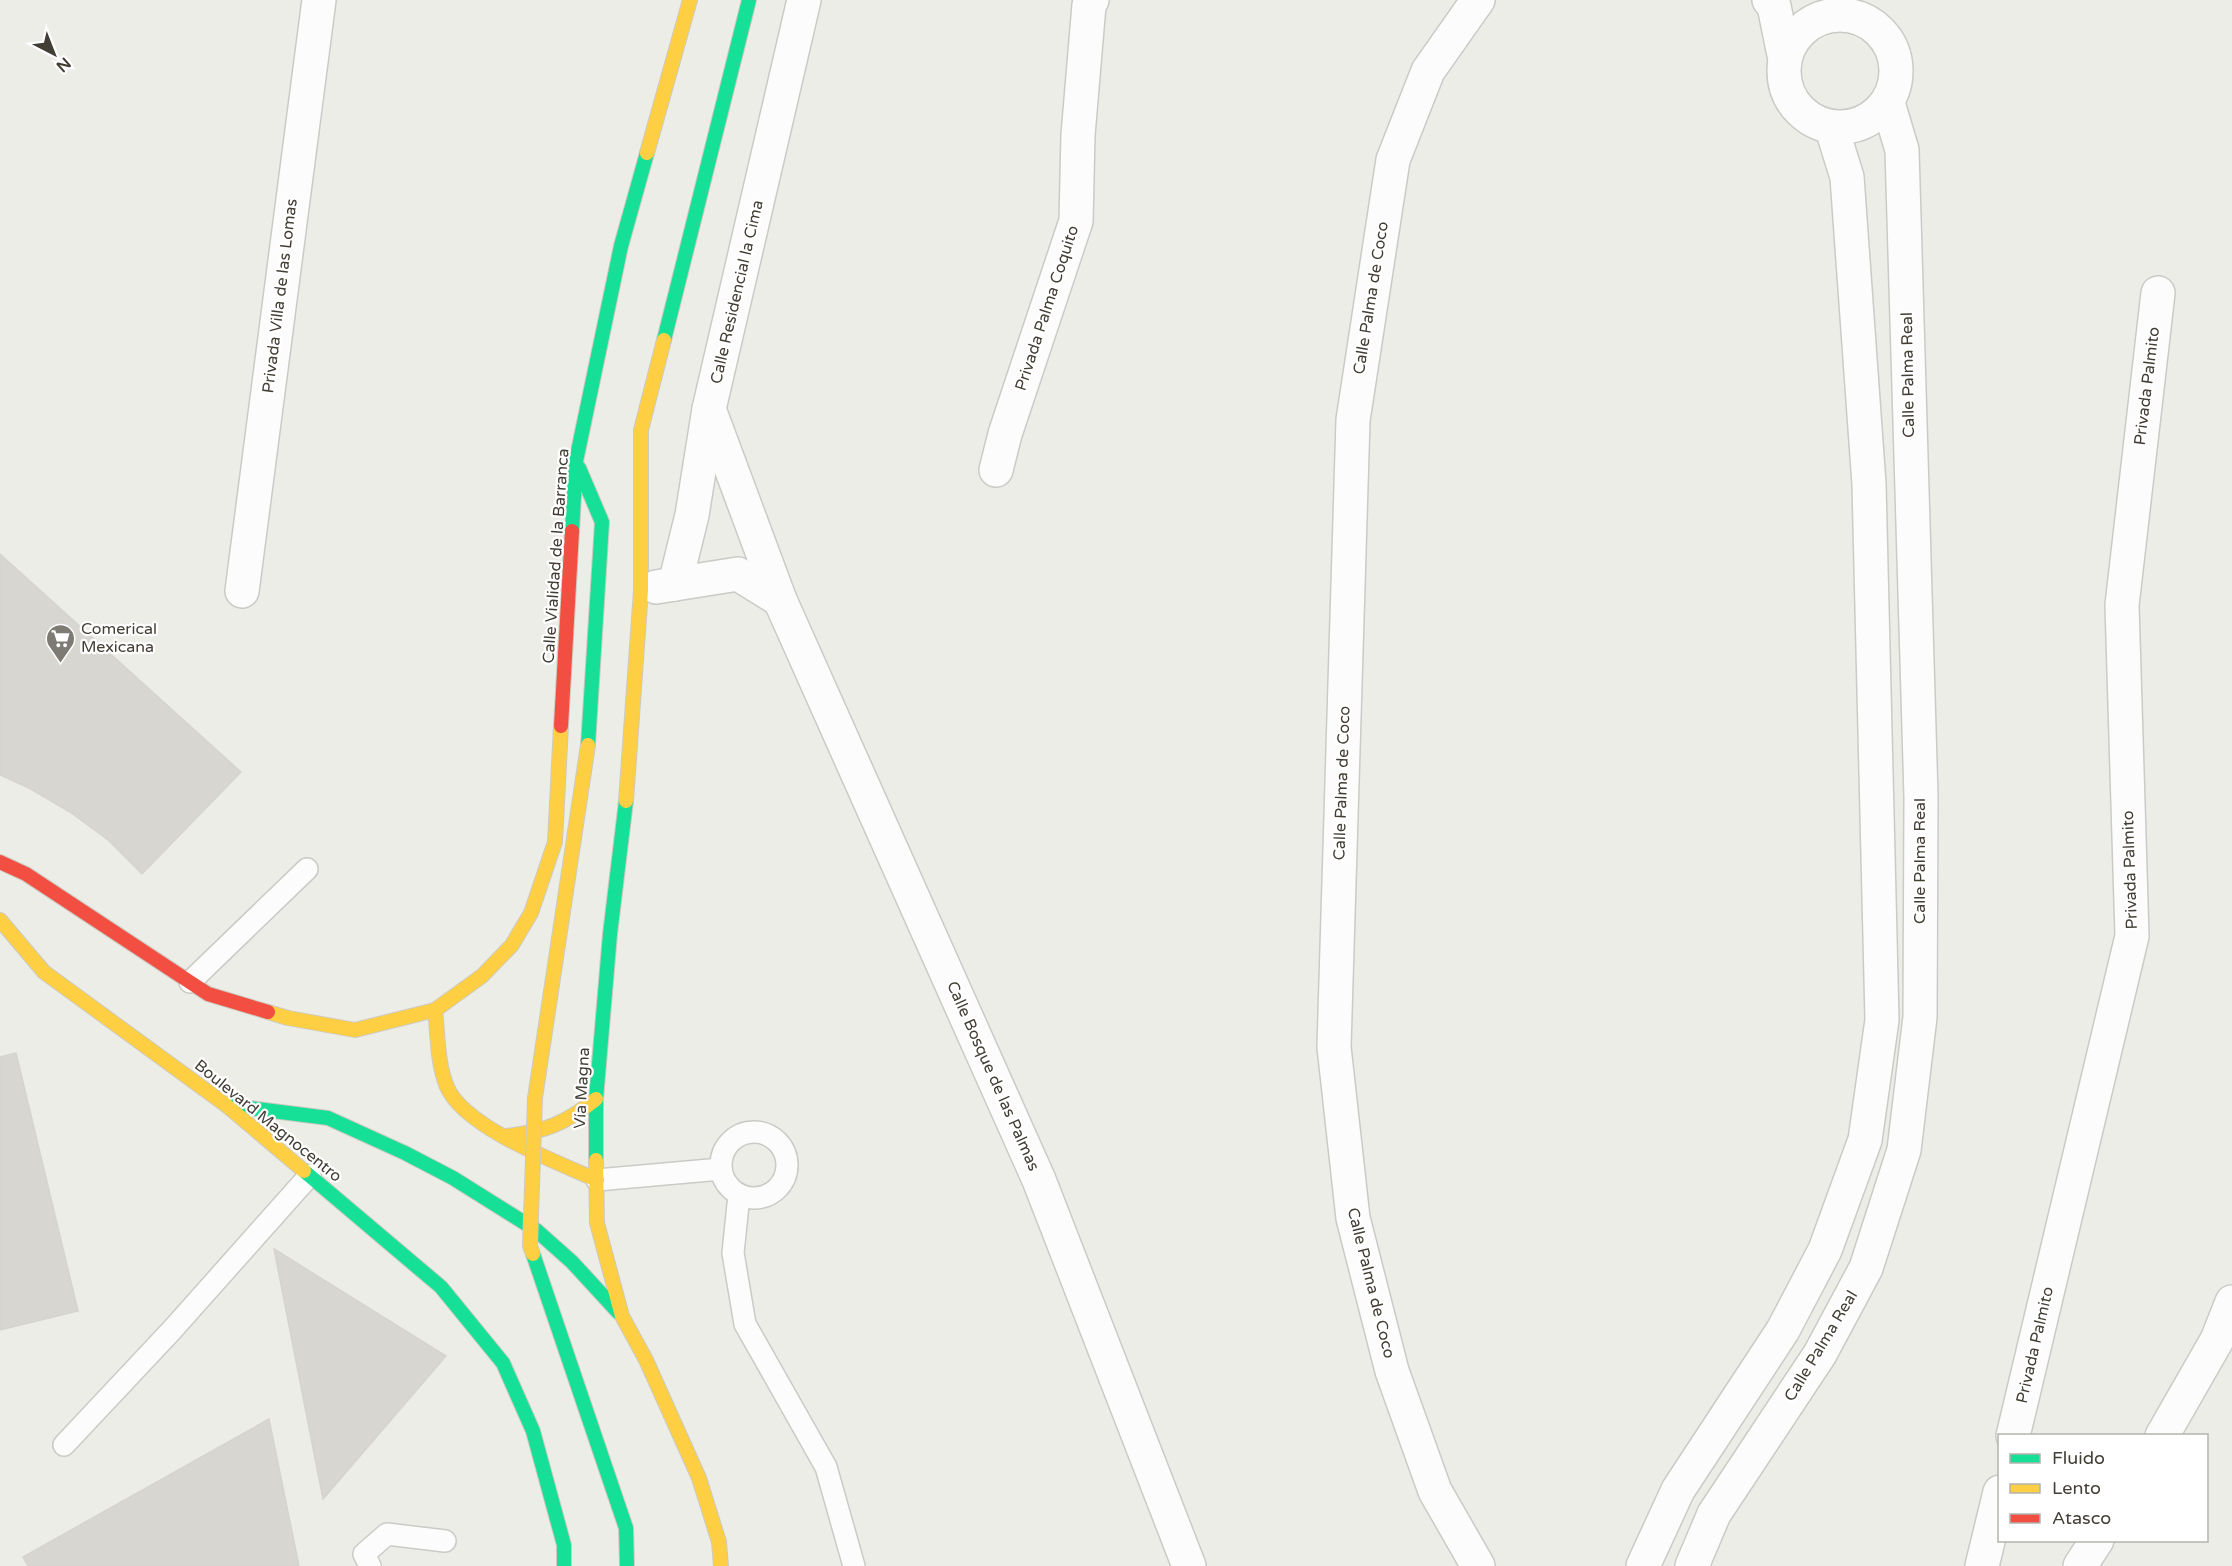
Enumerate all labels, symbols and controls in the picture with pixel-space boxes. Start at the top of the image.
north arrow [24,24,84,84]
text: N [52,53,75,76]
street label: Privada Villa de las Lomas [258,198,302,394]
street label: Calle Residencial la Cima [706,198,768,386]
street label: Calle Palma de Coco [1349,220,1393,376]
street label: Privada Palma Coquito [1011,223,1083,393]
street label: Calle Palma Real [1897,312,1919,438]
street label: Privada Palmito [2130,326,2164,446]
street label: Calle Vialidad de la Barranca [539,448,573,664]
place label: Comerical Mexicana [81,619,157,657]
supermarket icon: Comerical Mexicana [44,622,76,664]
street label: Calle Palma de Coco [1329,705,1355,861]
street label: Calle Palma Real [1910,798,1930,924]
street label: Privada Palmito [2118,810,2142,930]
street label: Calle Bosque de las Palmas [942,978,1044,1174]
street label: Vía Magna [570,1047,594,1129]
street label: Boulevard Magnocentro [190,1055,346,1187]
street label: Calle Palma de Coco [1343,1206,1399,1360]
street label: Privada Palmito [2012,1285,2058,1405]
street label: Calle Palma Real [1780,1287,1862,1405]
legend [1998,1434,2208,1542]
text: Fluido [2052,1447,2105,1469]
text: Lento [2052,1477,2101,1499]
text: Atasco [2052,1507,2111,1529]

